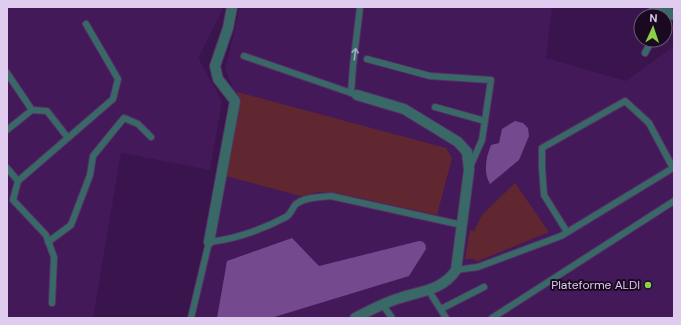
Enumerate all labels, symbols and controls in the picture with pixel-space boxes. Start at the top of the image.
north arrow [633,8,673,48]
text: N [649,11,658,25]
one-way arrow [351,48,359,61]
place label: Plateforme ALDI [551,277,640,293]
marker: Plateforme ALDI [643,280,653,290]

